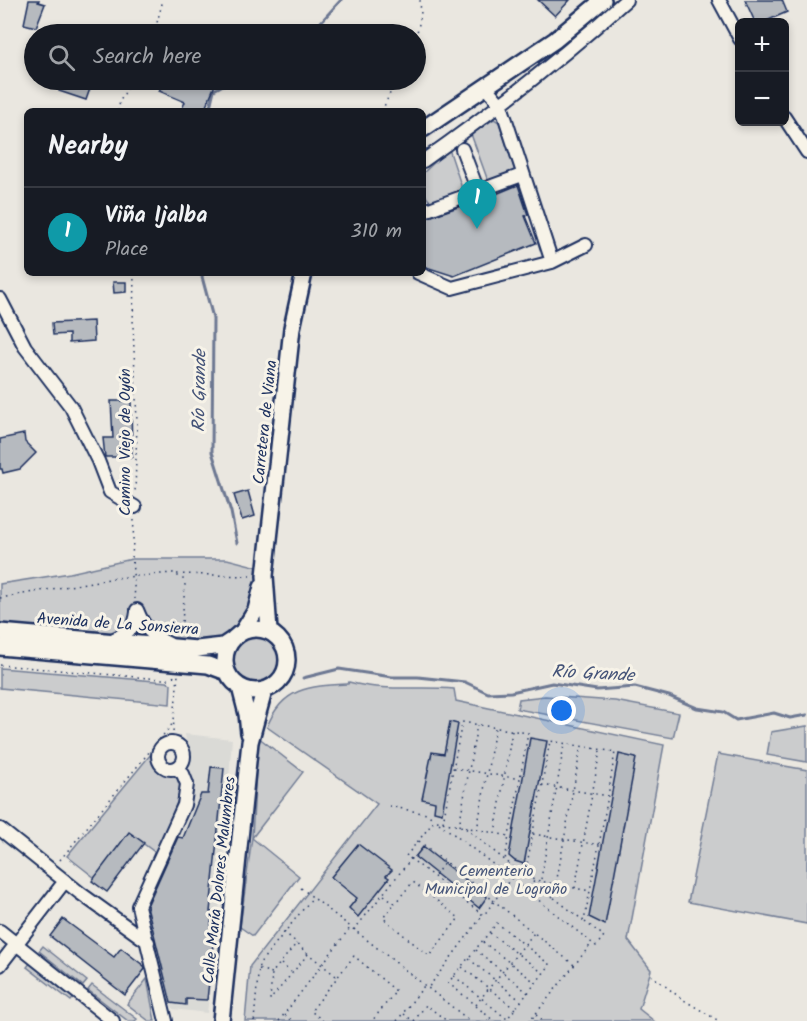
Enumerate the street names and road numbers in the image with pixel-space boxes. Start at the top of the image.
street label: Carretera de Viana [247,359,284,486]
street label: Camino Viejo de Oyón [113,368,138,516]
street label: Avenida de La Sonsierra [36,606,200,643]
street label: Calle María Dolores Malumbres [196,775,243,985]

